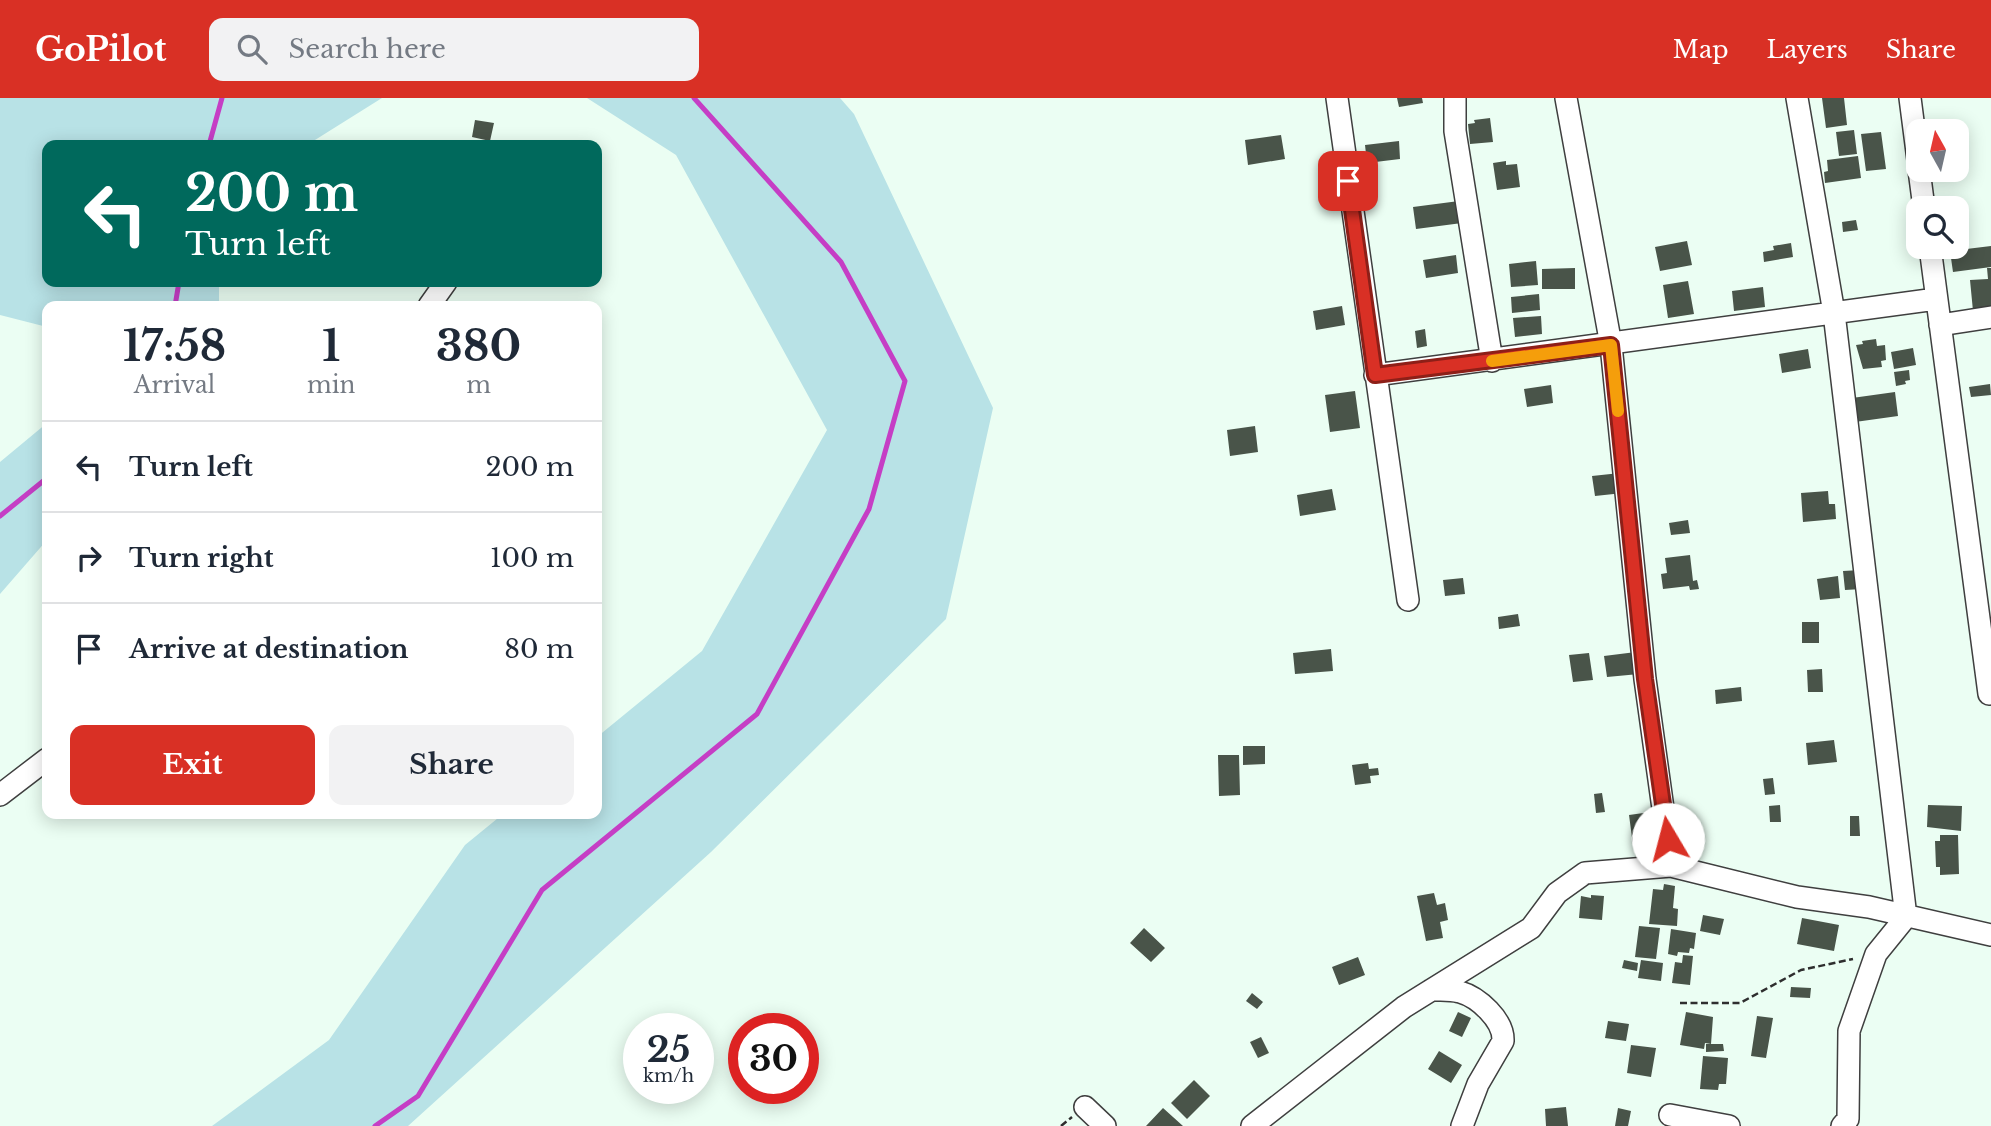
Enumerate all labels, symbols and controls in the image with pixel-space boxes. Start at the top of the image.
search box [209,18,699,81]
text: GoPilot [35,29,167,70]
icon: search [233,30,271,68]
text: Search here [289,33,446,65]
text: Map [1673,35,1729,64]
text: Layers [1767,35,1848,64]
text: Share [1886,35,1956,64]
north arrow [1906,119,1969,182]
map controls [1906,119,1969,259]
pin [1318,151,1378,211]
icon: arrive [1329,162,1367,200]
text: 200 m [185,163,358,224]
icon: left [70,168,161,259]
button: search [1906,196,1969,259]
text: Turn left [185,224,331,264]
text: 17:58 [123,320,226,372]
text: 1 [322,320,340,372]
text: 380 [436,320,521,372]
text: Arrival [134,371,215,399]
text: min [307,371,355,399]
text: m [466,371,491,399]
icon: left [70,448,108,486]
text: Turn left [129,451,253,483]
text: 200 m [485,451,574,483]
icon: right [70,539,108,577]
text: Turn right [129,542,274,574]
text: 100 m [490,542,574,574]
icon: arrive [70,630,108,668]
text: Arrive at destination [129,633,409,665]
text: 80 m [504,633,574,665]
button: Exit [70,725,315,805]
button: Share [329,725,574,805]
position arrow [1631,802,1705,876]
speed limit sign: 30 [728,1013,819,1104]
text: 25 [647,1028,690,1071]
text: km/h [643,1065,694,1087]

